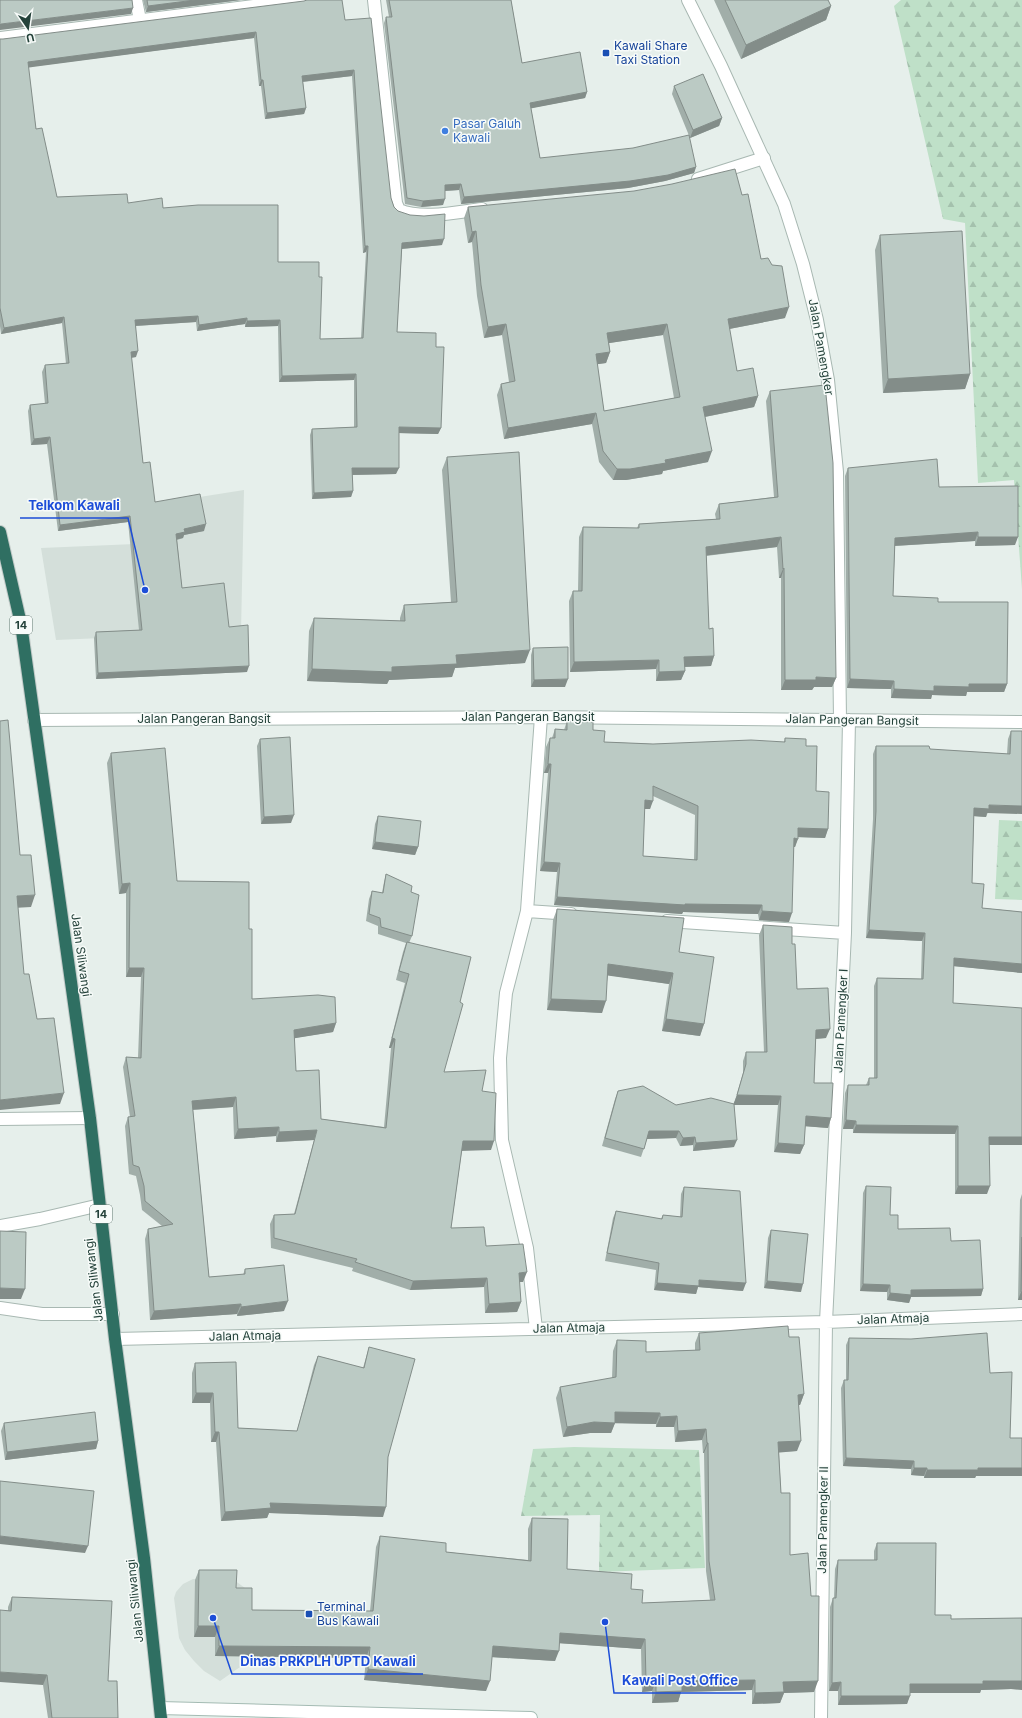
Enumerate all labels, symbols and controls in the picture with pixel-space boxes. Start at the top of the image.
north arrow [8,8,48,48]
text: U [25,30,36,45]
place label: Kawali Share Taxi Station [614,38,687,67]
marker: Kawali Share Taxi Station [601,48,611,58]
place label: Pasar Galuh Kawali [453,116,521,145]
marker: Pasar Galuh Kawali [440,126,450,136]
street label: Jalan Pamengker [806,297,837,397]
callout: Telkom Kawali [20,493,128,518]
text: Telkom Kawali [28,497,120,513]
road number: 14 [10,616,32,634]
street label: Jalan Pangeran Bangsit [461,709,595,724]
street label: Jalan Pangeran Bangsit [137,711,271,726]
street label: Jalan Pangeran Bangsit [785,711,919,728]
street label: Jalan Siliwangi [68,912,95,998]
street label: Jalan Pamengker I [830,968,851,1074]
road number: 14 [90,1205,112,1223]
street label: Jalan Siliwangi [81,1237,106,1323]
street label: Jalan Atmaja [856,1310,930,1327]
street label: Jalan Atmaja [533,1319,605,1336]
street label: Jalan Atmaja [209,1327,281,1344]
street label: Jalan Pamengker II [814,1466,831,1574]
street label: Jalan Siliwangi [123,1558,146,1644]
place label: Terminal Bus Kawali [317,1599,379,1628]
marker: Terminal Bus Kawali [304,1609,314,1619]
callout: Dinas PRKPLH UPTD Kawali [232,1649,423,1674]
text: Dinas PRKPLH UPTD Kawali [240,1653,416,1669]
callout: Kawali Post Office [614,1668,746,1693]
text: Kawali Post Office [622,1672,738,1688]

